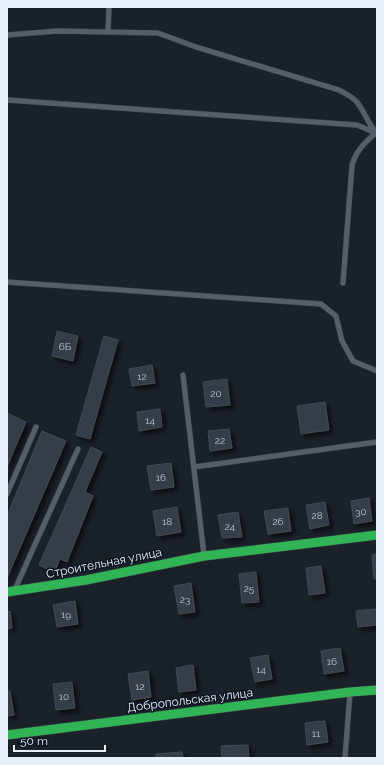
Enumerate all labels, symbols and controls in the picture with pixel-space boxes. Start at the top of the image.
house number: 6Б [59,341,72,352]
house number: 12 [137,371,147,382]
house number: 20 [210,388,222,399]
house number: 14 [145,415,155,426]
house number: 22 [215,435,225,446]
house number: 16 [156,472,166,483]
house number: 30 [355,506,367,517]
house number: 28 [311,510,323,521]
house number: 18 [162,516,172,527]
house number: 26 [272,516,284,527]
house number: 24 [225,521,236,532]
street label: Строительная улица [45,545,163,581]
house number: 25 [244,583,255,594]
house number: 23 [180,594,190,605]
house number: 19 [61,609,71,620]
house number: 16 [327,656,337,667]
house number: 14 [256,664,266,675]
house number: 12 [135,681,145,692]
street label: Добропольская улица [126,685,254,715]
house number: 10 [59,691,69,702]
scale bar [14,727,105,753]
house number: 11 [312,728,321,739]
text: 50 m [20,734,48,748]

